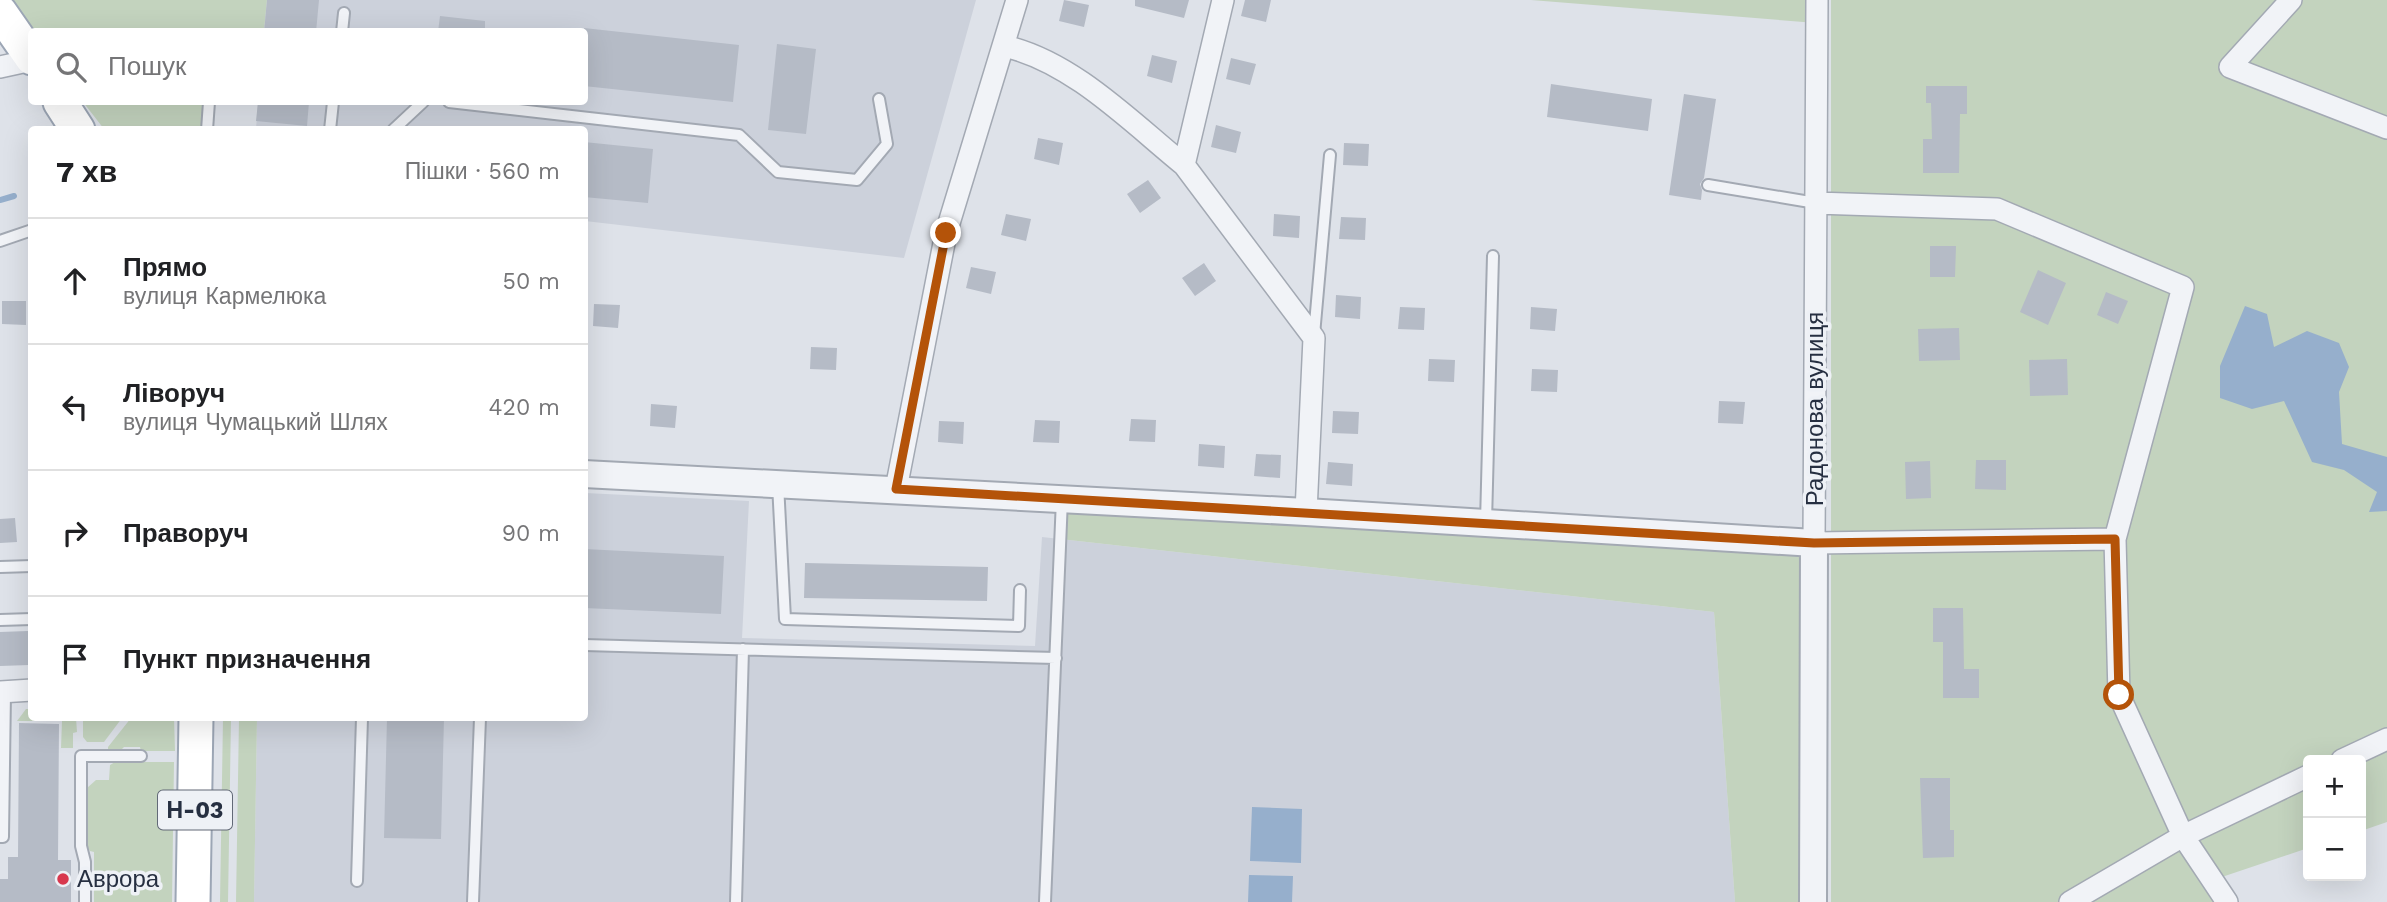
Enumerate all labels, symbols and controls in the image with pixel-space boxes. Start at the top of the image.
search box [28,28,588,105]
icon: search [52,48,90,86]
text: Пошук [108,51,186,81]
text: 7 хв [56,154,117,189]
text: Пішки · 560 m [405,158,560,185]
route end [930,217,961,248]
text: Прямо [123,252,207,282]
icon: ahead [56,262,94,300]
text: 50 m [503,268,560,295]
text: вулиця Кармелюка [123,283,326,310]
street label: Радонова вулиця [1801,312,1829,506]
text: Ліворуч [123,378,225,408]
icon: left [56,388,94,426]
text: 420 m [488,394,560,421]
text: вулиця Чумацький Шлях [123,409,388,436]
icon: right [56,514,94,552]
text: Праворуч [123,518,249,548]
text: 90 m [502,520,560,547]
icon: arrive [56,640,94,678]
text: Пункт призначення [123,644,371,674]
route start [2103,679,2134,710]
map controls [2303,755,2366,881]
button: + [2303,755,2366,818]
road number: Н-03 [158,790,232,830]
button: − [2303,818,2366,881]
place label: Аврора [77,865,160,893]
marker: Аврора [55,871,71,887]

